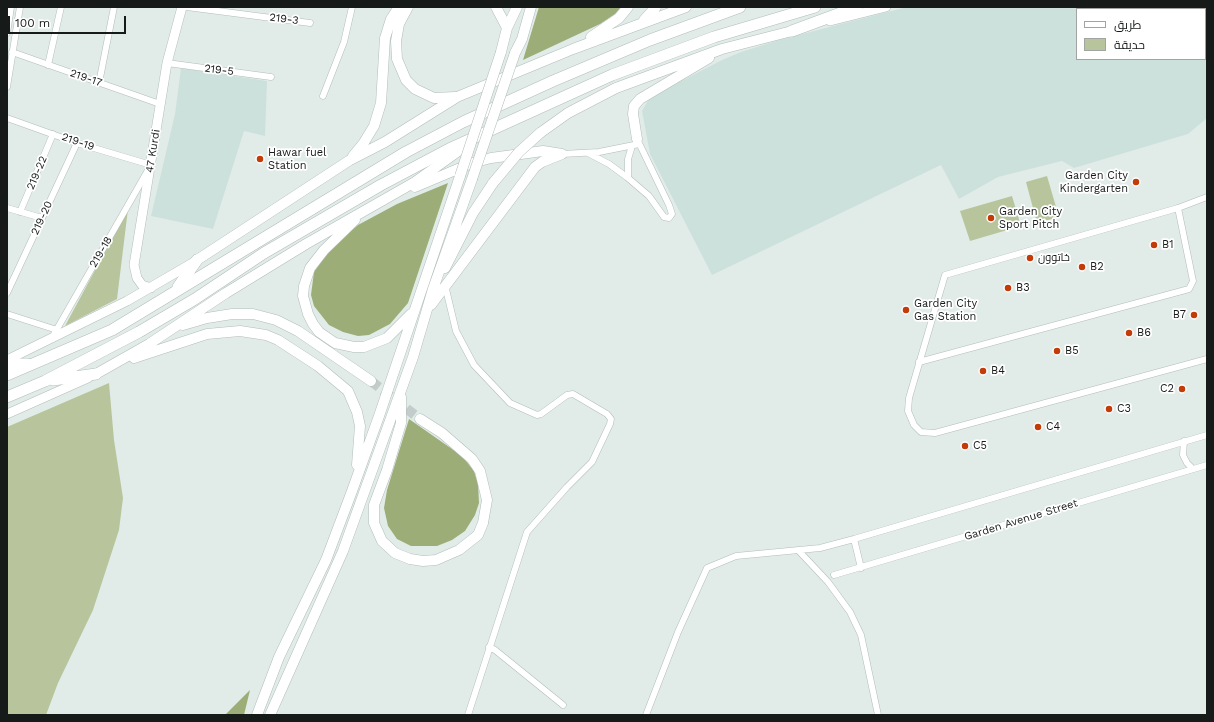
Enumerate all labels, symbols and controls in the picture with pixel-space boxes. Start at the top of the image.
scale bar [10,8,128,34]
legend [1076,8,1206,60]
street label: 219-3 [269,11,299,27]
text: 100 m [15,16,50,30]
text: طريق [1114,18,1141,32]
text: حديقة [1114,38,1145,52]
street label: 219-5 [204,62,234,78]
street label: 219-17 [68,66,104,90]
street label: 47 Kurdi [143,128,163,174]
street label: 219-19 [60,130,96,154]
place label: Hawar fuel Station [268,146,326,172]
street label: 219-22 [24,154,50,192]
marker: Hawar fuel Station [255,154,265,164]
place label: Garden City Kindergarten [1060,169,1128,195]
marker: Garden City Kindergarten [1131,177,1141,187]
street label: 219-20 [28,199,56,237]
place label: Garden City Sport Pitch [999,205,1062,231]
marker: Garden City Sport Pitch [986,213,996,223]
street label: 219-18 [87,234,115,270]
place label: B1 [1162,238,1173,252]
marker: B1 [1149,240,1159,250]
place label: خاتوون [1038,251,1070,265]
marker: خاتوون [1025,253,1035,263]
place label: B2 [1090,260,1104,274]
marker: B2 [1077,262,1087,272]
place label: B3 [1016,281,1030,295]
marker: B3 [1003,283,1013,293]
place label: Garden City Gas Station [914,297,977,323]
marker: Garden City Gas Station [901,305,911,315]
place label: B7 [1173,308,1186,322]
marker: B7 [1189,310,1199,320]
place label: B6 [1137,326,1151,340]
marker: B6 [1124,328,1134,338]
place label: B5 [1065,344,1079,358]
marker: B5 [1052,346,1062,356]
place label: B4 [991,364,1005,378]
marker: B4 [978,366,988,376]
place label: C2 [1160,382,1174,396]
marker: C2 [1177,384,1187,394]
place label: C3 [1117,402,1131,416]
marker: C3 [1104,404,1114,414]
place label: C4 [1046,420,1060,434]
marker: C4 [1033,422,1043,432]
place label: C5 [973,439,987,453]
marker: C5 [960,441,970,451]
street label: Garden Avenue Street [963,496,1079,544]

